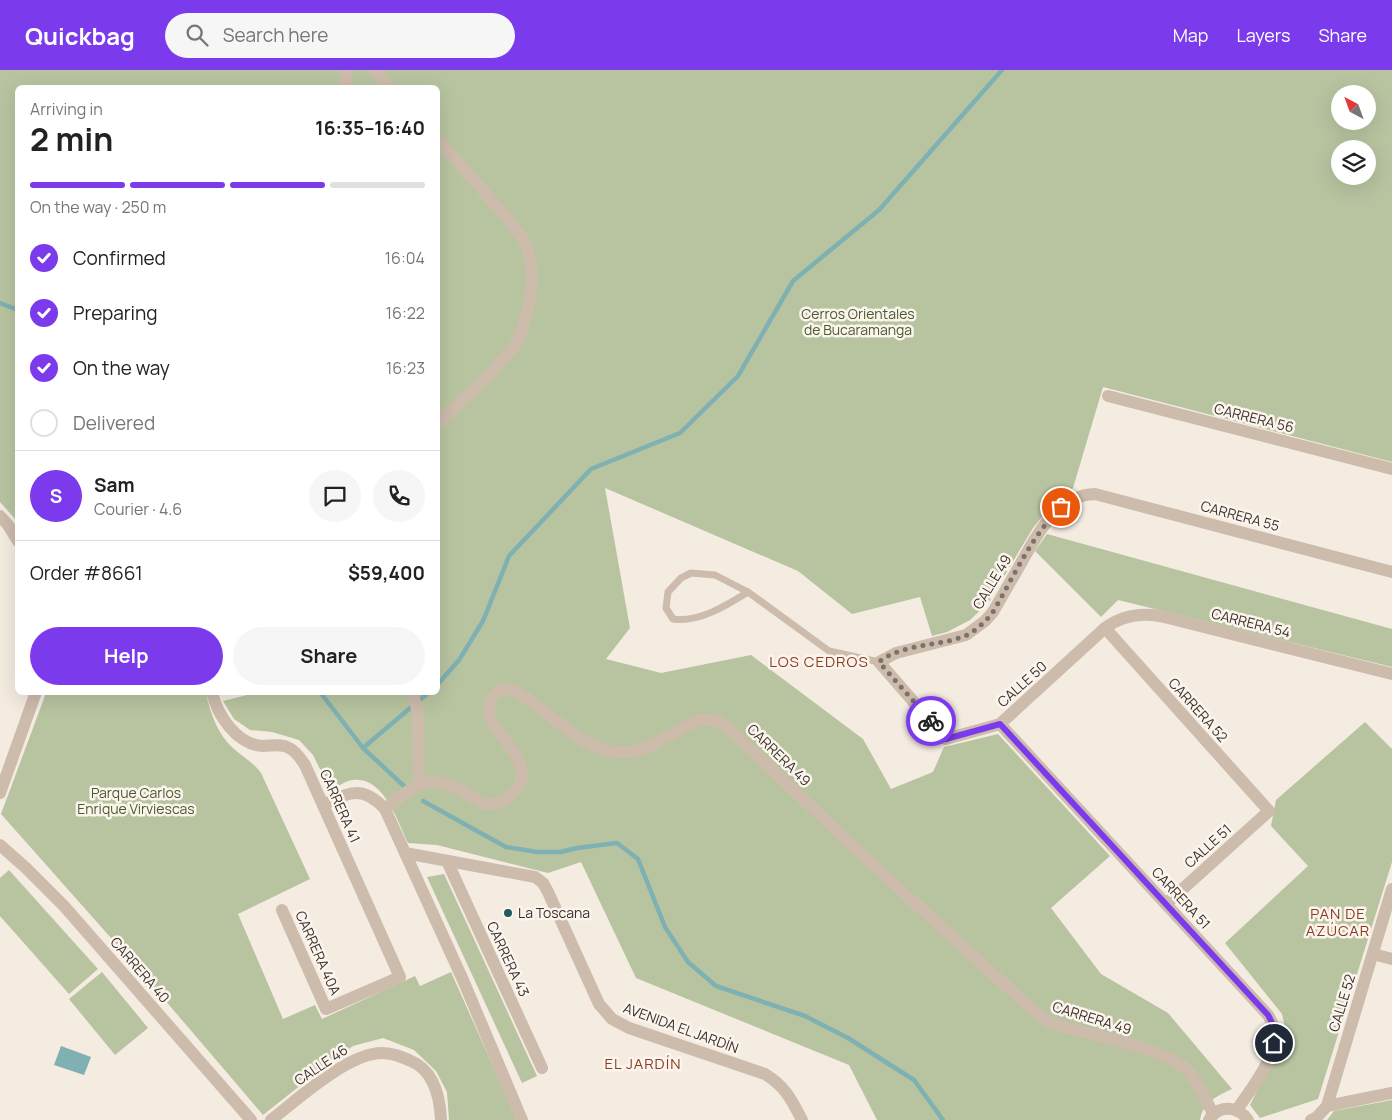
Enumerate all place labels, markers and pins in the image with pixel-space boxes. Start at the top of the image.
pin [1040,486,1082,528]
place label: La Toscana [518,903,590,922]
marker: La Toscana [502,907,514,919]
pin [1253,1022,1295,1064]

